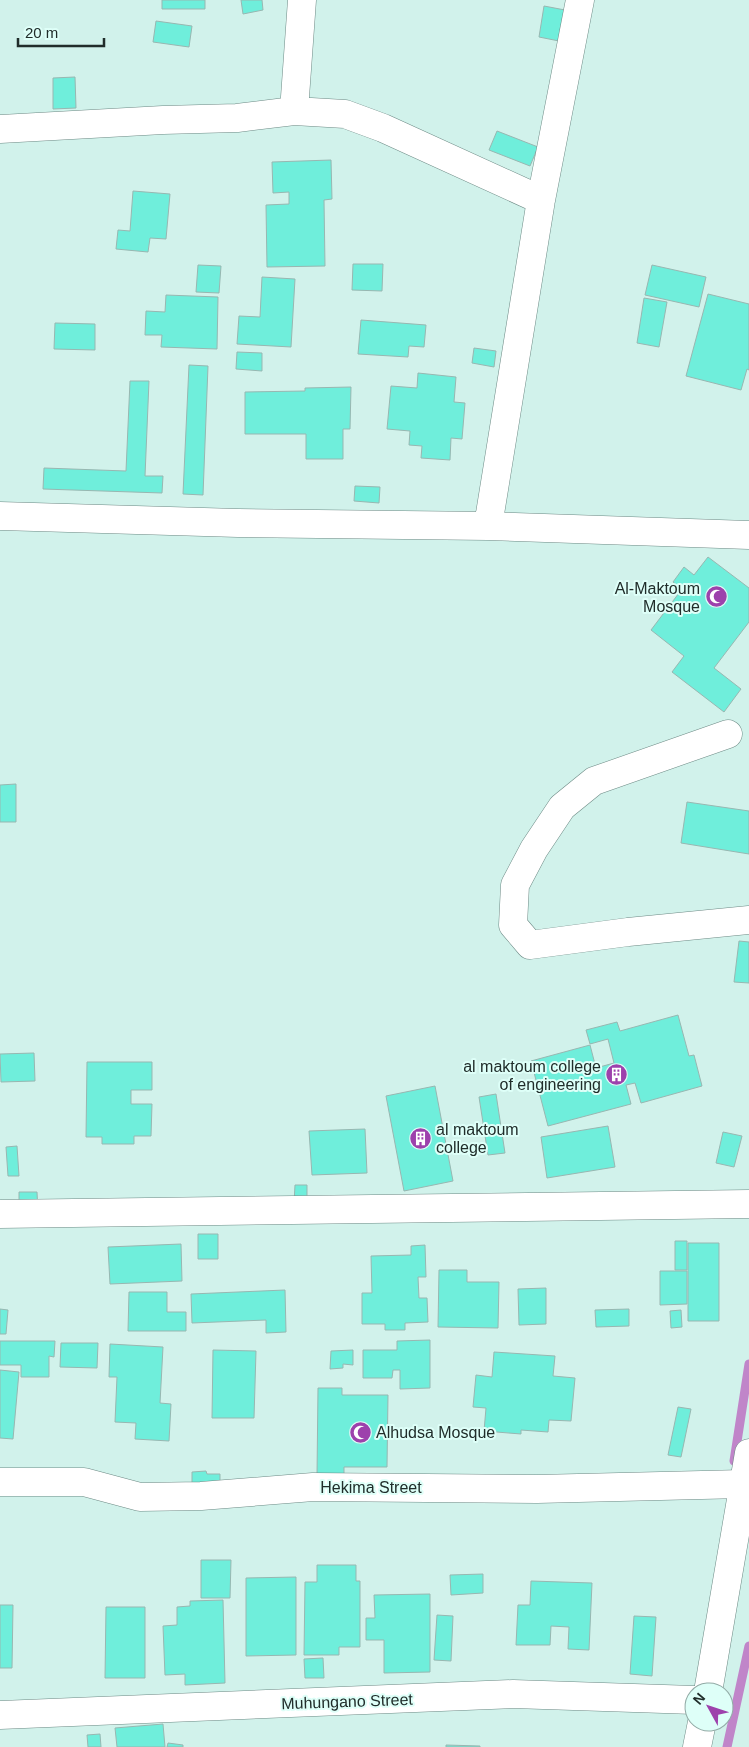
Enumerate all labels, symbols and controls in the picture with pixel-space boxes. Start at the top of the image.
scale bar [18,15,104,47]
text: 20 m [25,24,58,41]
place label: Al-Maktoum Mosque [615,580,700,615]
mosque icon: Al-Maktoum Mosque [704,585,728,609]
place label: al maktoum college of engineering [463,1058,601,1093]
building icon: al maktoum college of engineering [605,1063,629,1087]
place label: al maktoum college [436,1121,519,1156]
building icon: al maktoum college [408,1126,432,1150]
mosque icon: Alhudsa Mosque [348,1420,372,1444]
place label: Alhudsa Mosque [376,1424,495,1441]
street label: Hekima Street [320,1479,422,1496]
north arrow [684,1682,734,1732]
text: N [690,1690,708,1708]
street label: Muhungano Street [281,1691,414,1712]

